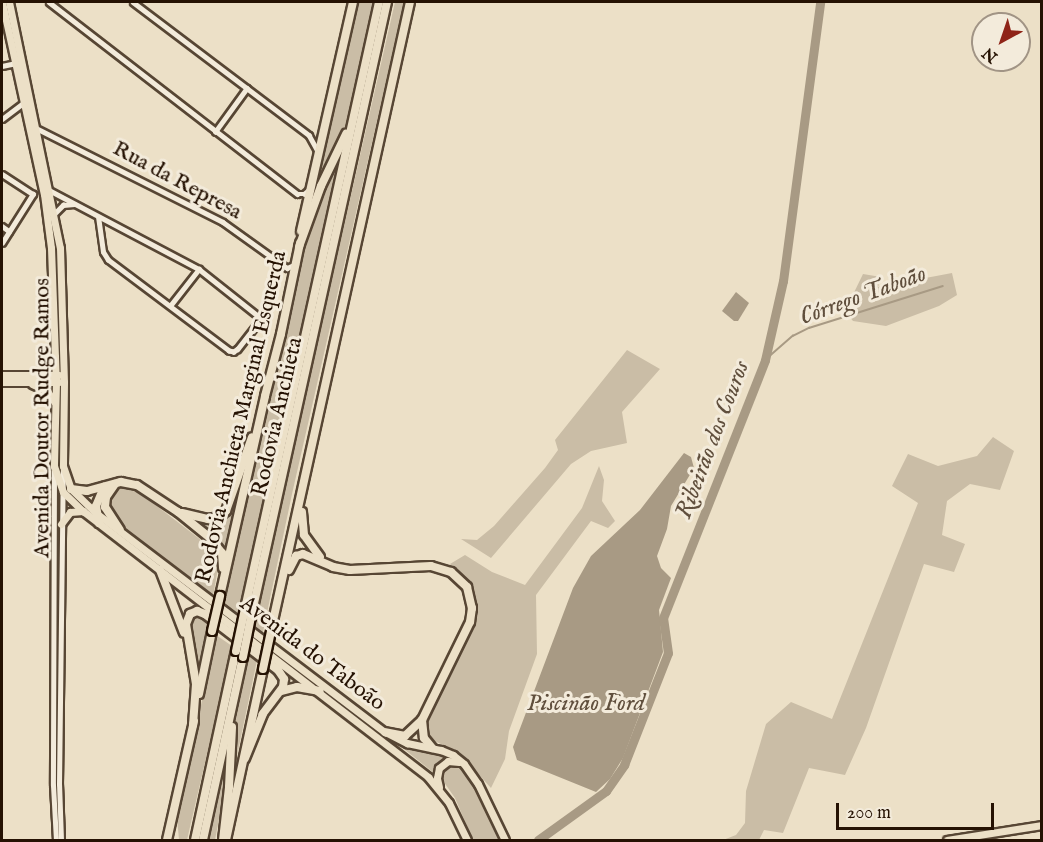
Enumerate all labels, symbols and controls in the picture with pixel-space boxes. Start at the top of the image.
north arrow [971,12,1031,72]
text: N [979,42,1002,66]
street label: Rua da Represa [108,136,246,226]
street label: Rodovia Anchieta Marginal Esquerda [191,248,293,586]
water label: Córrego Taboão [796,260,930,332]
street label: Avenida Doutor Rudge Ramos [30,278,56,558]
street label: Rodovia Anchieta [247,335,309,499]
water label: Ribeirão dos Couros [670,357,756,523]
street label: Avenida do Taboão [234,591,390,717]
water label: Piscinão Ford [527,690,645,718]
scale bar [839,791,996,829]
text: 200 m [847,802,891,825]

